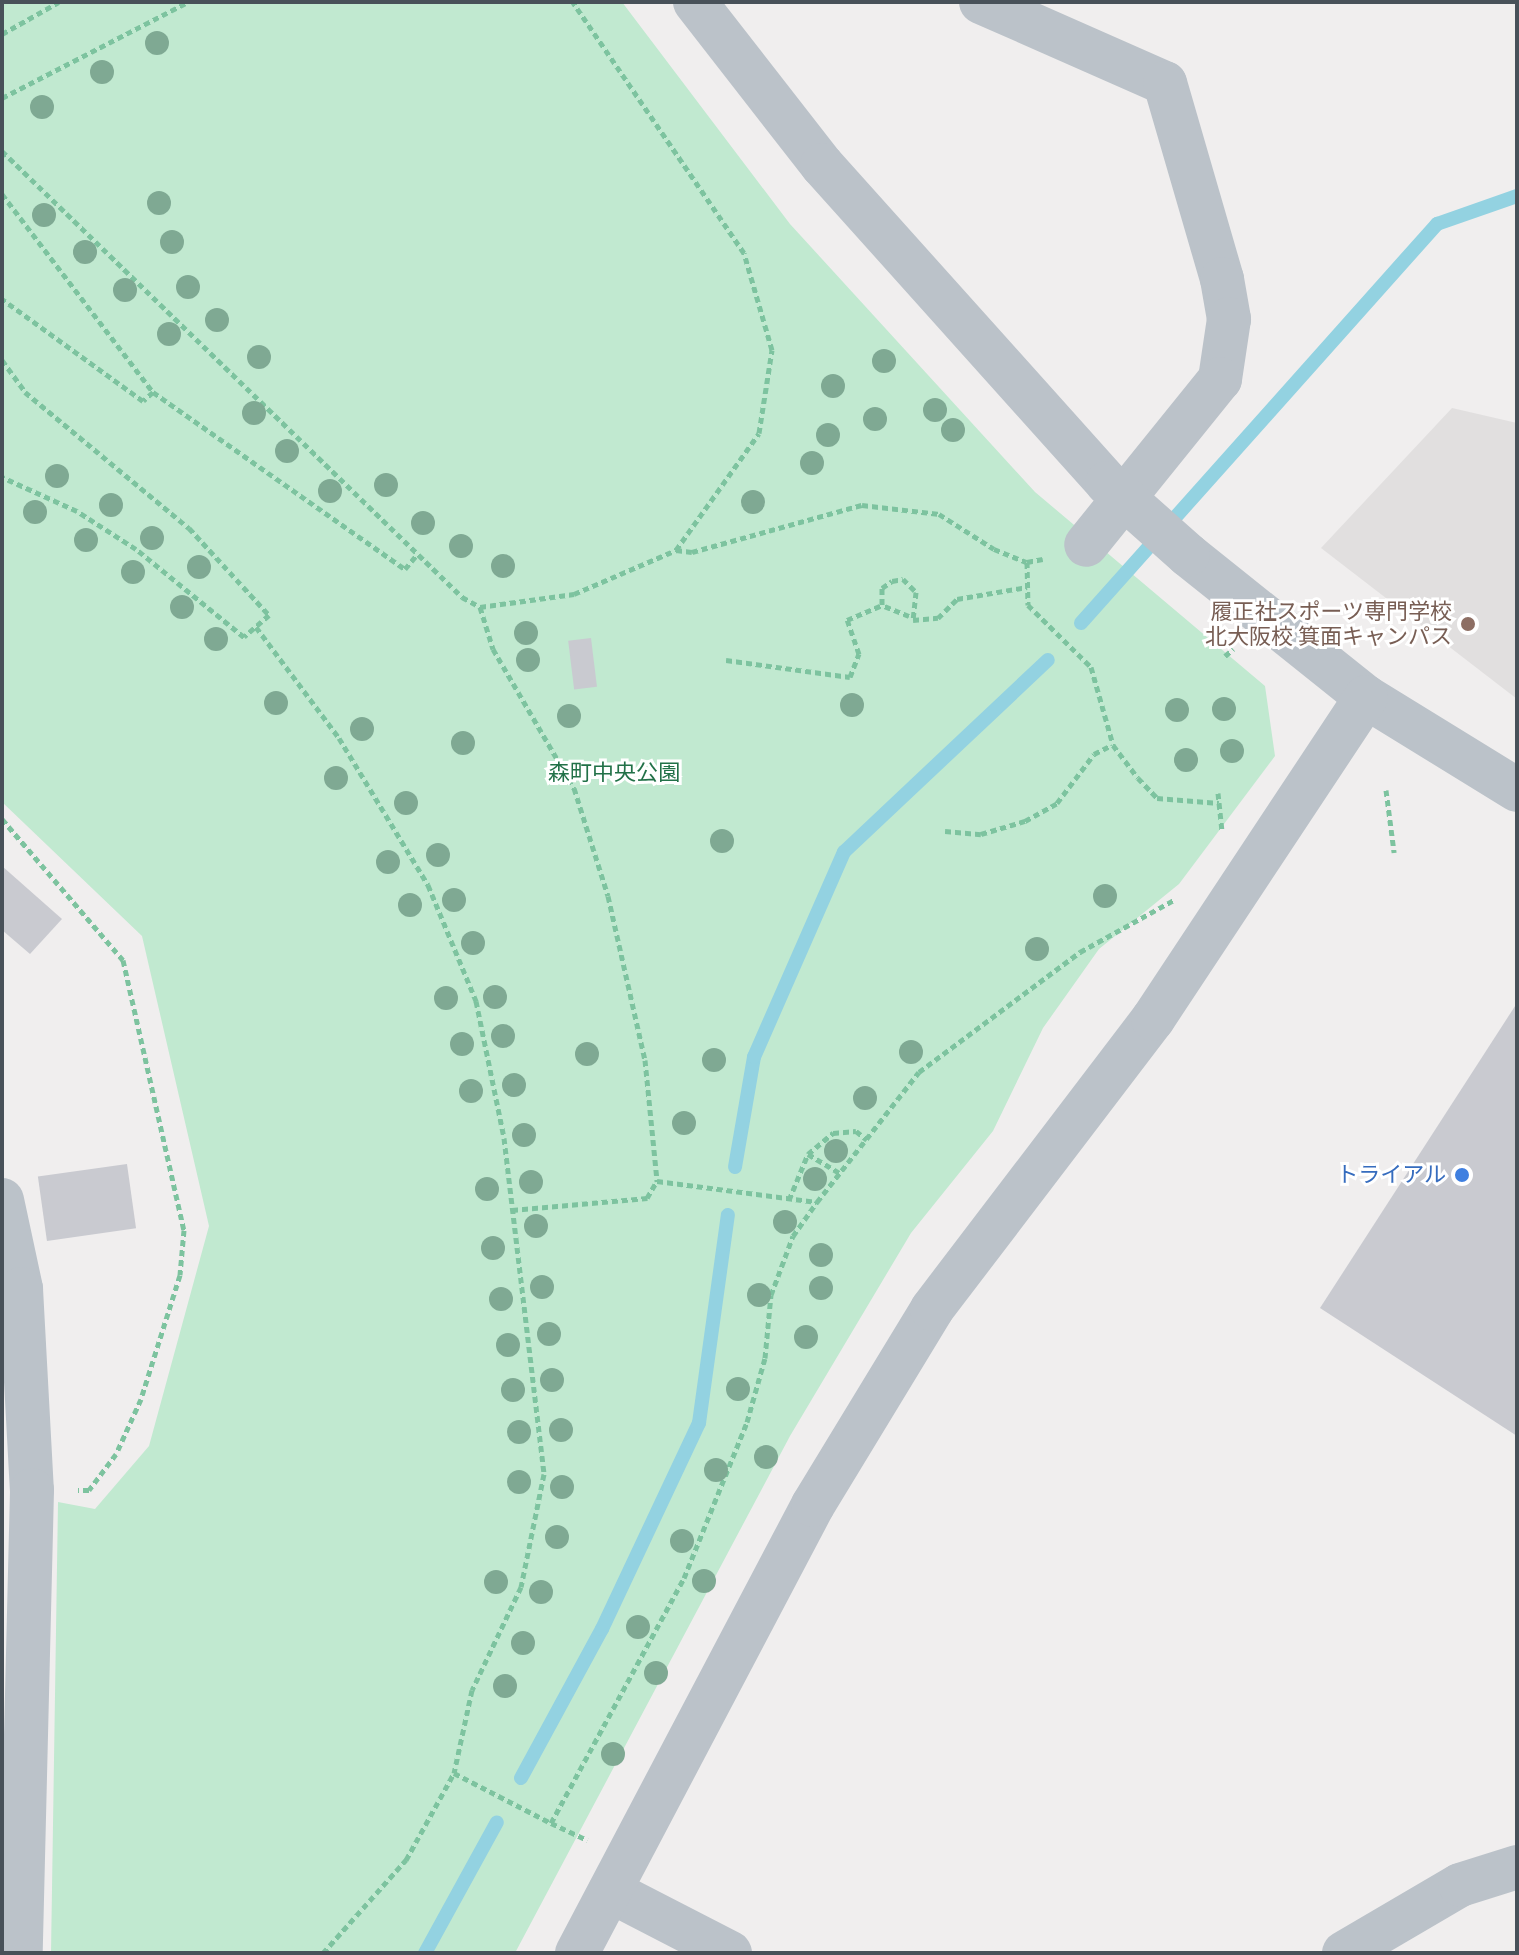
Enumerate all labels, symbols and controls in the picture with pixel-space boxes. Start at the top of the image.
place label: 履正社スポーツ専門学校 北大阪校 箕面キャンパス [1205,598,1452,650]
marker: 履正社スポーツ専門学校 北大阪校 箕面キャンパス [1459,615,1477,633]
park label: 森町中央公園 [548,760,680,786]
place label: トライアル [1336,1162,1446,1188]
marker: トライアル [1453,1166,1471,1184]

